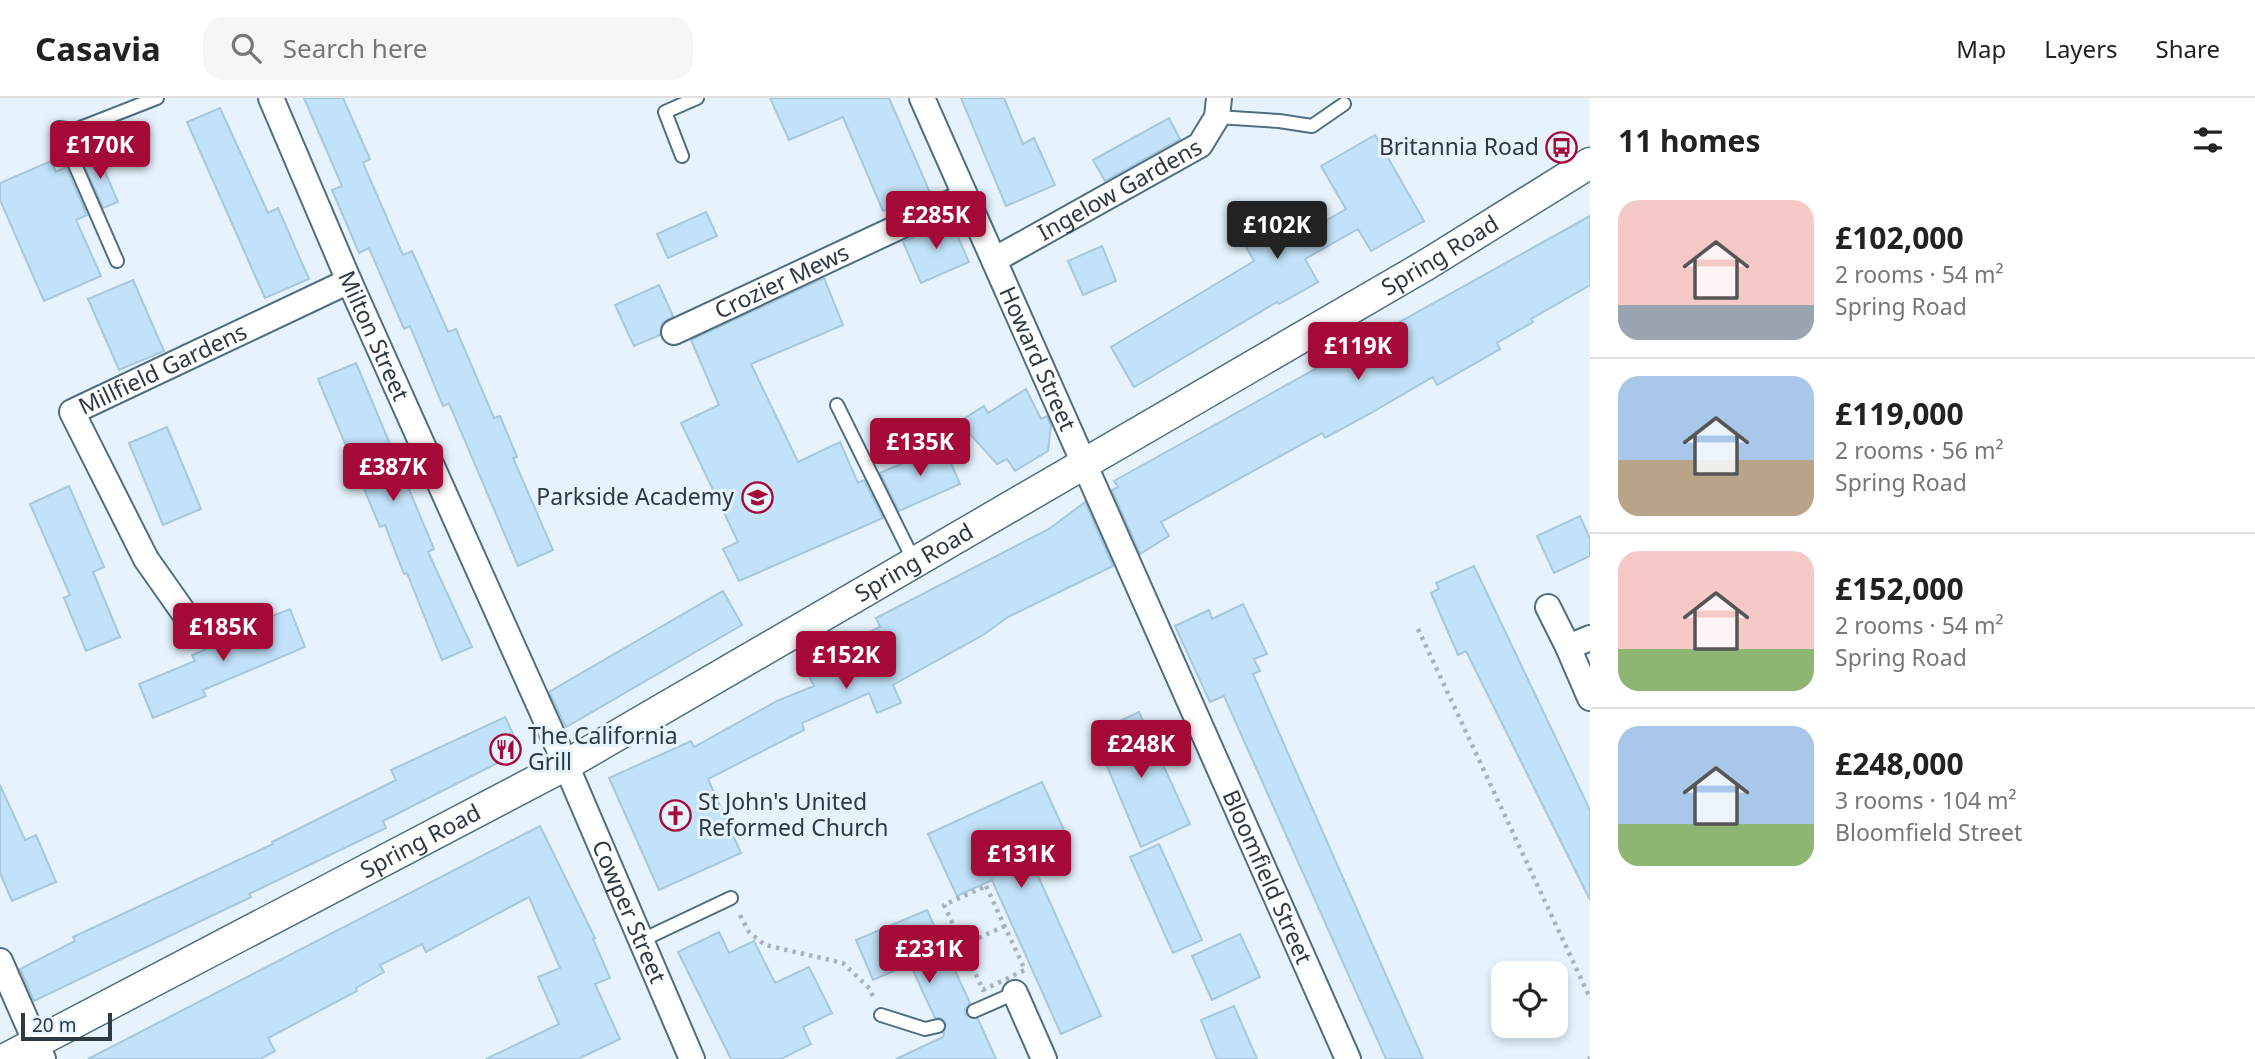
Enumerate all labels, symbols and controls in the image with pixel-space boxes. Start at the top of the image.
search box [203,17,693,80]
text: Casavia [35,26,161,71]
icon: search [227,29,265,67]
text: Search here [283,30,427,66]
text: Map [1956,32,2006,65]
text: Layers [2044,32,2118,65]
text: Share [2156,32,2220,65]
text: 11 homes [1618,120,1761,161]
icon: filters [2189,121,2227,159]
pin: £170K [51,122,149,181]
text: £170K [66,128,134,160]
street label: Ingelow Gardens [1031,130,1207,248]
place label: Britannia Road [1379,130,1539,162]
bus stop icon: Britannia Road [1545,130,1579,164]
pin: £285K [887,192,985,251]
text: £285K [902,198,970,230]
pin: £102K [1228,202,1326,261]
street label: Spring Road [1375,207,1504,303]
text: £102K [1243,208,1311,240]
text: £102,000 [1835,217,1964,258]
icon: home [1674,228,1758,312]
street label: Crozier Mews [709,236,854,326]
text: 2 rooms · 54 m² [1835,258,2004,290]
street label: Milton Street [331,265,418,406]
street label: Howard Street [992,281,1084,435]
text: Spring Road [1835,290,1967,322]
street label: Millfield Gardens [73,315,252,422]
pin: £119K [1309,322,1407,382]
text: £119K [1324,329,1392,361]
text: £119,000 [1835,393,1964,434]
icon: home [1674,404,1758,488]
pin: £135K [871,418,969,478]
text: £135K [886,425,954,457]
text: 2 rooms · 56 m² [1835,434,2004,466]
pin: £387K [344,444,442,503]
text: £387K [359,450,427,482]
text: Spring Road [1835,466,1967,498]
place label: Parkside Academy [536,480,734,512]
school or university icon: Parkside Academy [740,480,774,514]
street label: Spring Road [849,515,979,609]
text: £152,000 [1835,568,1964,609]
icon: home [1674,579,1758,663]
pin: £185K [174,603,272,663]
text: 2 rooms · 54 m² [1835,609,2004,641]
text: £185K [189,610,257,642]
pin: £152K [797,632,895,691]
text: £152K [812,638,880,670]
text: Spring Road [1835,641,1967,673]
place label: The California Grill [528,719,678,777]
pin: £248K [1092,720,1190,780]
text: £248K [1107,727,1175,759]
restaurant icon: The California Grill [488,732,522,766]
text: £248,000 [1835,743,1964,784]
icon: home [1674,754,1758,838]
street label: Bloomfield Street [1216,784,1321,969]
text: 3 rooms · 104 m² [1835,784,2017,816]
place label: St John's United Reformed Church [698,785,888,843]
street label: Spring Road [354,796,486,885]
church icon: St John's United Reformed Church [658,798,692,832]
text: Bloomfield Street [1835,816,2022,848]
pin: £131K [972,830,1070,890]
street label: Cowper Street [585,835,675,988]
text: £131K [987,837,1055,869]
pin: £231K [880,926,978,985]
text: £231K [895,932,963,964]
map controls [1491,961,1568,1038]
button: locate [1491,961,1568,1038]
scale bar [21,1010,112,1042]
text: 20 m [32,1012,76,1038]

